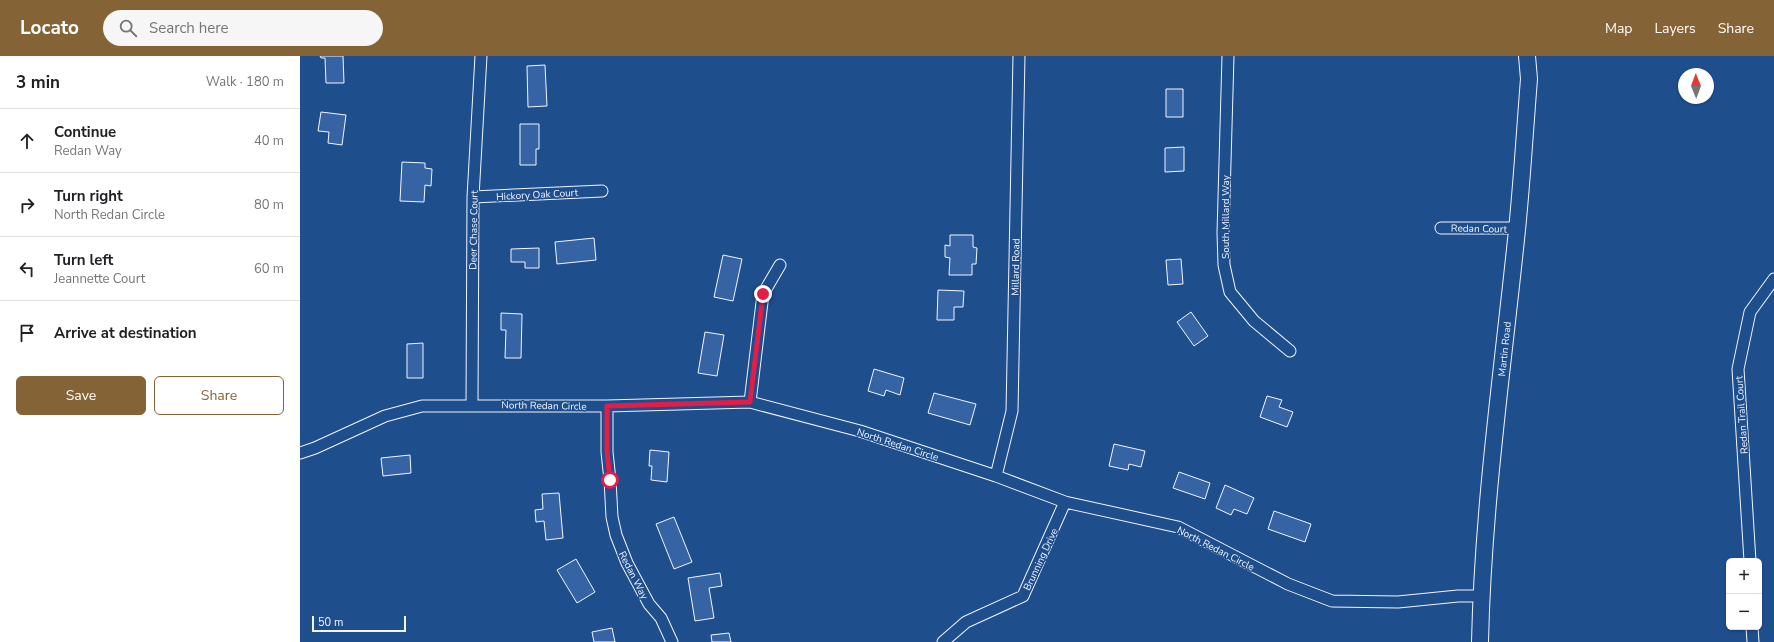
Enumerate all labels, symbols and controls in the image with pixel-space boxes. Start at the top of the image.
search box [103,10,383,46]
text: Locato [20,15,79,41]
icon: search [117,17,139,39]
text: Search here [149,18,229,38]
text: Map [1605,19,1632,38]
text: Layers [1654,19,1696,38]
text: Share [1718,19,1754,38]
north arrow [1678,68,1714,104]
text: 3 min [16,71,60,94]
text: Walk · 180 m [206,73,284,91]
text: Continue [54,122,116,142]
icon: ahead [16,130,38,152]
text: 40 m [254,132,284,150]
text: Redan Way [54,142,122,160]
street label: South Millard Way [1219,174,1233,259]
text: Turn right [54,186,123,206]
street label: Hickory Oak Court [496,186,579,204]
street label: Deer Chase Court [466,190,482,270]
icon: right [16,194,38,216]
text: 80 m [254,196,284,214]
text: North Redan Circle [54,206,165,224]
street label: Redan Court [1451,222,1508,236]
street label: Millard Road [1009,238,1024,296]
text: Turn left [54,250,113,270]
icon: left [16,258,38,280]
text: 60 m [254,260,284,278]
text: Jeannette Court [54,270,145,288]
route end [754,285,772,303]
street label: Martin Road [1495,321,1515,377]
icon: arrive [16,322,38,344]
text: Arrive at destination [54,323,197,343]
street label: Redan Trail Court [1732,375,1752,454]
button: Save [16,376,146,415]
button: Share [154,376,284,415]
street label: North Redan Circle [501,398,587,414]
street label: North Redan Circle [855,425,940,465]
route start [601,471,619,489]
street label: North Redan Circle [1174,523,1257,574]
street label: Brunning Drive [1020,526,1062,593]
street label: Redan Way [615,549,652,603]
map controls [1726,558,1762,630]
button: + [1726,558,1762,594]
button: − [1726,594,1762,630]
scale bar [312,614,406,633]
text: 50 m [318,615,343,630]

